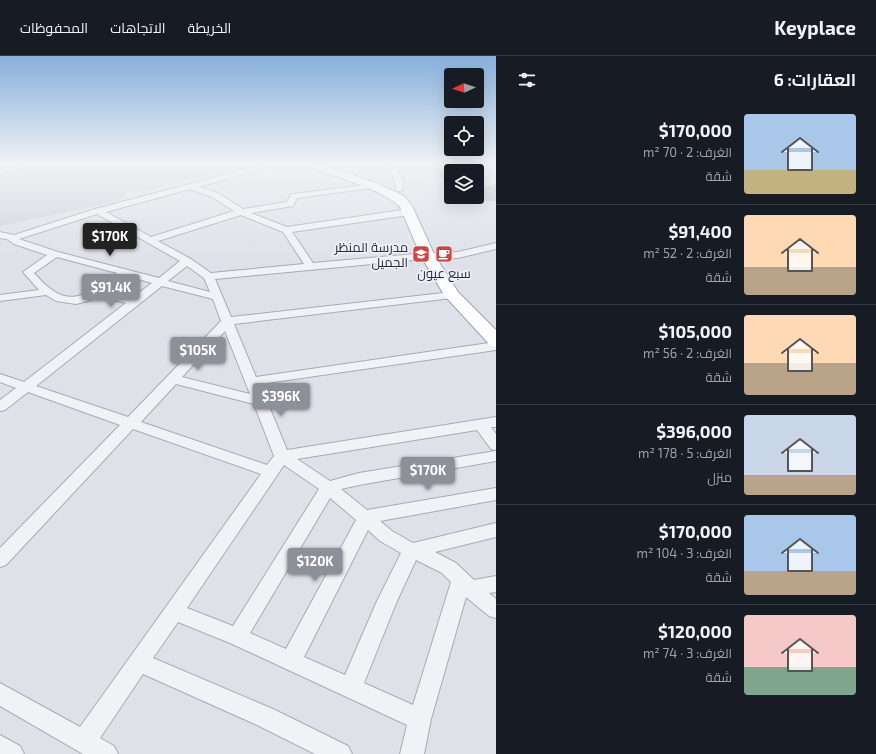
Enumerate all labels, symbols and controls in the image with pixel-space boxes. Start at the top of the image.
text: Keyplace [774,16,856,39]
text: المحفوظات [20,19,88,36]
text: الاتجاهات [110,19,166,36]
text: الخريطة [188,19,231,36]
north arrow [444,68,484,108]
map controls [444,68,484,204]
icon: filters [516,69,538,91]
text: العقارات: 6 [774,69,856,89]
button: locate [444,116,484,156]
text: $170,000 [659,120,732,140]
icon: home [776,130,824,178]
text: الغرف: 2 · 70 m² [643,144,732,160]
button: layers [444,164,484,204]
text: شقة [705,168,732,184]
text: $91,400 [668,221,732,241]
pin: $170K [82,223,138,257]
text: $170K [92,228,128,244]
icon: home [776,231,824,279]
place label: مدرسة المنظر الجميل [334,239,408,270]
school or university icon: مدرسة المنظر الجميل [411,244,431,264]
cafe icon: سبع عيون [434,244,454,264]
text: الغرف: 2 · 52 m² [643,245,732,261]
place label: سبع عيون [417,265,471,282]
text: شقة [705,269,732,285]
pin: $91.4K [78,274,144,308]
text: $91.4K [91,279,131,295]
text: $105,000 [658,321,732,341]
icon: home [776,331,824,379]
pin: $105K [170,337,226,371]
text: $105K [180,342,216,358]
text: الغرف: 2 · 56 m² [643,345,732,361]
text: شقة [705,369,732,385]
pin: $396K [253,383,309,417]
text: $396K [262,388,300,404]
text: $396,000 [656,421,732,441]
icon: home [776,431,824,479]
text: الغرف: 5 · 178 m² [638,445,732,461]
pin: $170K [400,457,456,491]
text: $170K [410,462,446,478]
text: منزل [707,469,732,485]
text: $170,000 [659,521,732,541]
icon: home [776,531,824,579]
text: الغرف: 3 · 104 m² [637,545,732,561]
pin: $120K [287,548,343,582]
text: $120K [296,553,334,569]
text: شقة [705,569,732,585]
text: $120,000 [658,621,732,641]
icon: home [776,631,824,679]
text: الغرف: 3 · 74 m² [643,645,732,661]
text: شقة [705,669,732,685]

